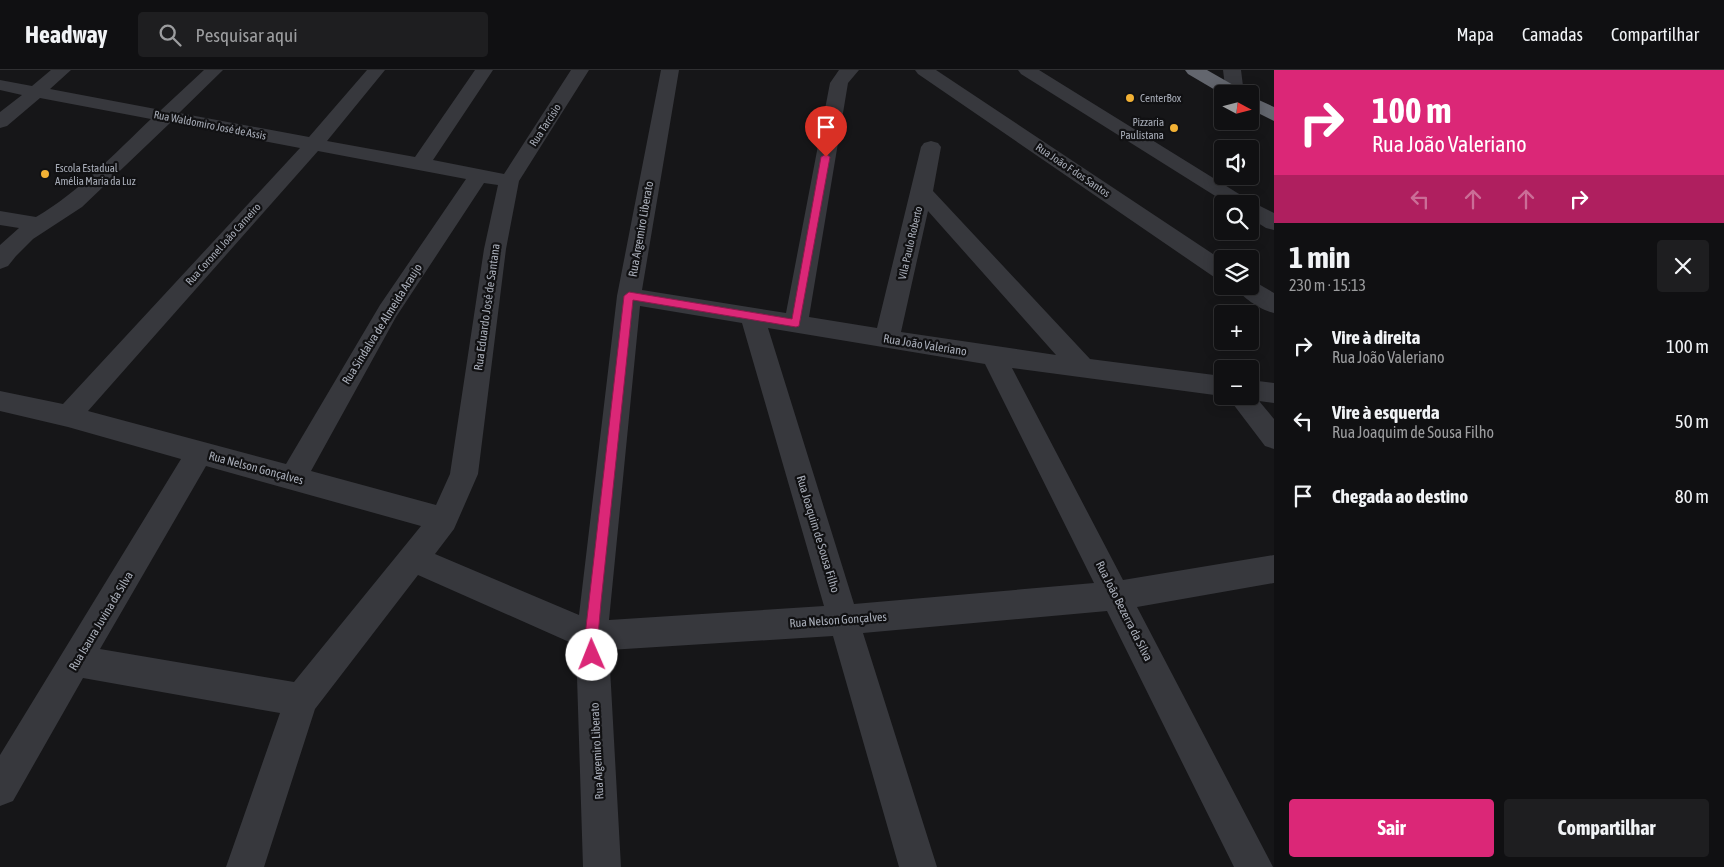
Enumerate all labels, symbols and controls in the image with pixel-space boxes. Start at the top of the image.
search box [138,12,488,57]
text: Headway [25,21,108,48]
icon: search [156,21,184,49]
text: Pesquisar aqui [196,24,298,46]
text: Mapa [1457,24,1494,45]
text: Camadas [1522,24,1583,45]
text: Compartilhar [1611,24,1699,45]
north arrow [1214,85,1259,130]
map controls [1214,85,1259,405]
icon: right [1289,90,1354,155]
text: 100 m [1372,90,1451,130]
marker: CenterBox [1124,92,1136,104]
place label: CenterBox [1140,92,1182,104]
street label: Rua Tarcisio [527,102,563,148]
pin [805,106,847,157]
street label: Rua Waldomiro José de Assis [153,108,267,142]
icon: arrive [812,113,840,141]
place label: Pizzaria Paulistana [1120,116,1164,141]
marker: Pizzaria Paulistana [1168,122,1180,134]
text: Rua João Valeriano [1372,131,1527,157]
button: sound [1214,140,1259,185]
street label: Rua João F dos Santos [1034,141,1112,199]
place label: Escola Estadual Amélia Maria da Luz [55,162,136,187]
marker: Escola Estadual Amélia Maria da Luz [39,168,51,180]
street label: Rua Argemiro Liberato [626,180,656,278]
icon: left [1406,185,1434,213]
icon: ahead [1459,185,1487,213]
icon: ahead [1512,185,1540,213]
icon: right [1565,185,1593,213]
button: search [1214,195,1259,240]
street label: Rua Coronel João Carneiro [183,201,263,287]
street label: Vila Paulo Roberto [896,205,924,281]
text: 1 min [1289,240,1350,274]
button: close [1657,240,1709,292]
street label: Rua Eduardo José de Santana [471,243,503,371]
button: layers [1214,250,1259,295]
street label: Rua Sindalva de Almeida Araujo [339,261,425,387]
text: 230 m · 15:13 [1289,276,1366,294]
button: + [1214,305,1259,350]
text: Vire à direita [1332,326,1420,348]
street label: Rua João Valeriano [882,331,968,359]
icon: right [1289,332,1317,360]
text: 100 m [1666,335,1709,357]
text: Rua João Valeriano [1332,348,1444,366]
button: − [1214,360,1259,405]
text: Vire à esquerda [1332,401,1440,423]
icon: left [1289,407,1317,435]
text: 50 m [1675,410,1709,432]
text: Rua Joaquim de Sousa Filho [1332,423,1494,441]
street label: Rua Nelson Gonçalves [207,449,305,487]
street label: Rua Joaquim de Sousa Filho [794,474,843,595]
icon: arrive [1289,482,1317,510]
text: Chegada ao destino [1332,485,1468,507]
text: 80 m [1675,485,1709,507]
street label: Rua Joāo Bezerra da Silva [1093,559,1155,663]
street label: Rua Isaura Juvina da Silva [66,569,136,673]
street label: Rua Nelson Gonçalves [789,610,887,630]
position arrow [565,628,617,680]
street label: Rua Argemiro Liberato [587,702,607,800]
button: Sair [1289,799,1494,857]
button: Compartilhar [1504,799,1709,857]

